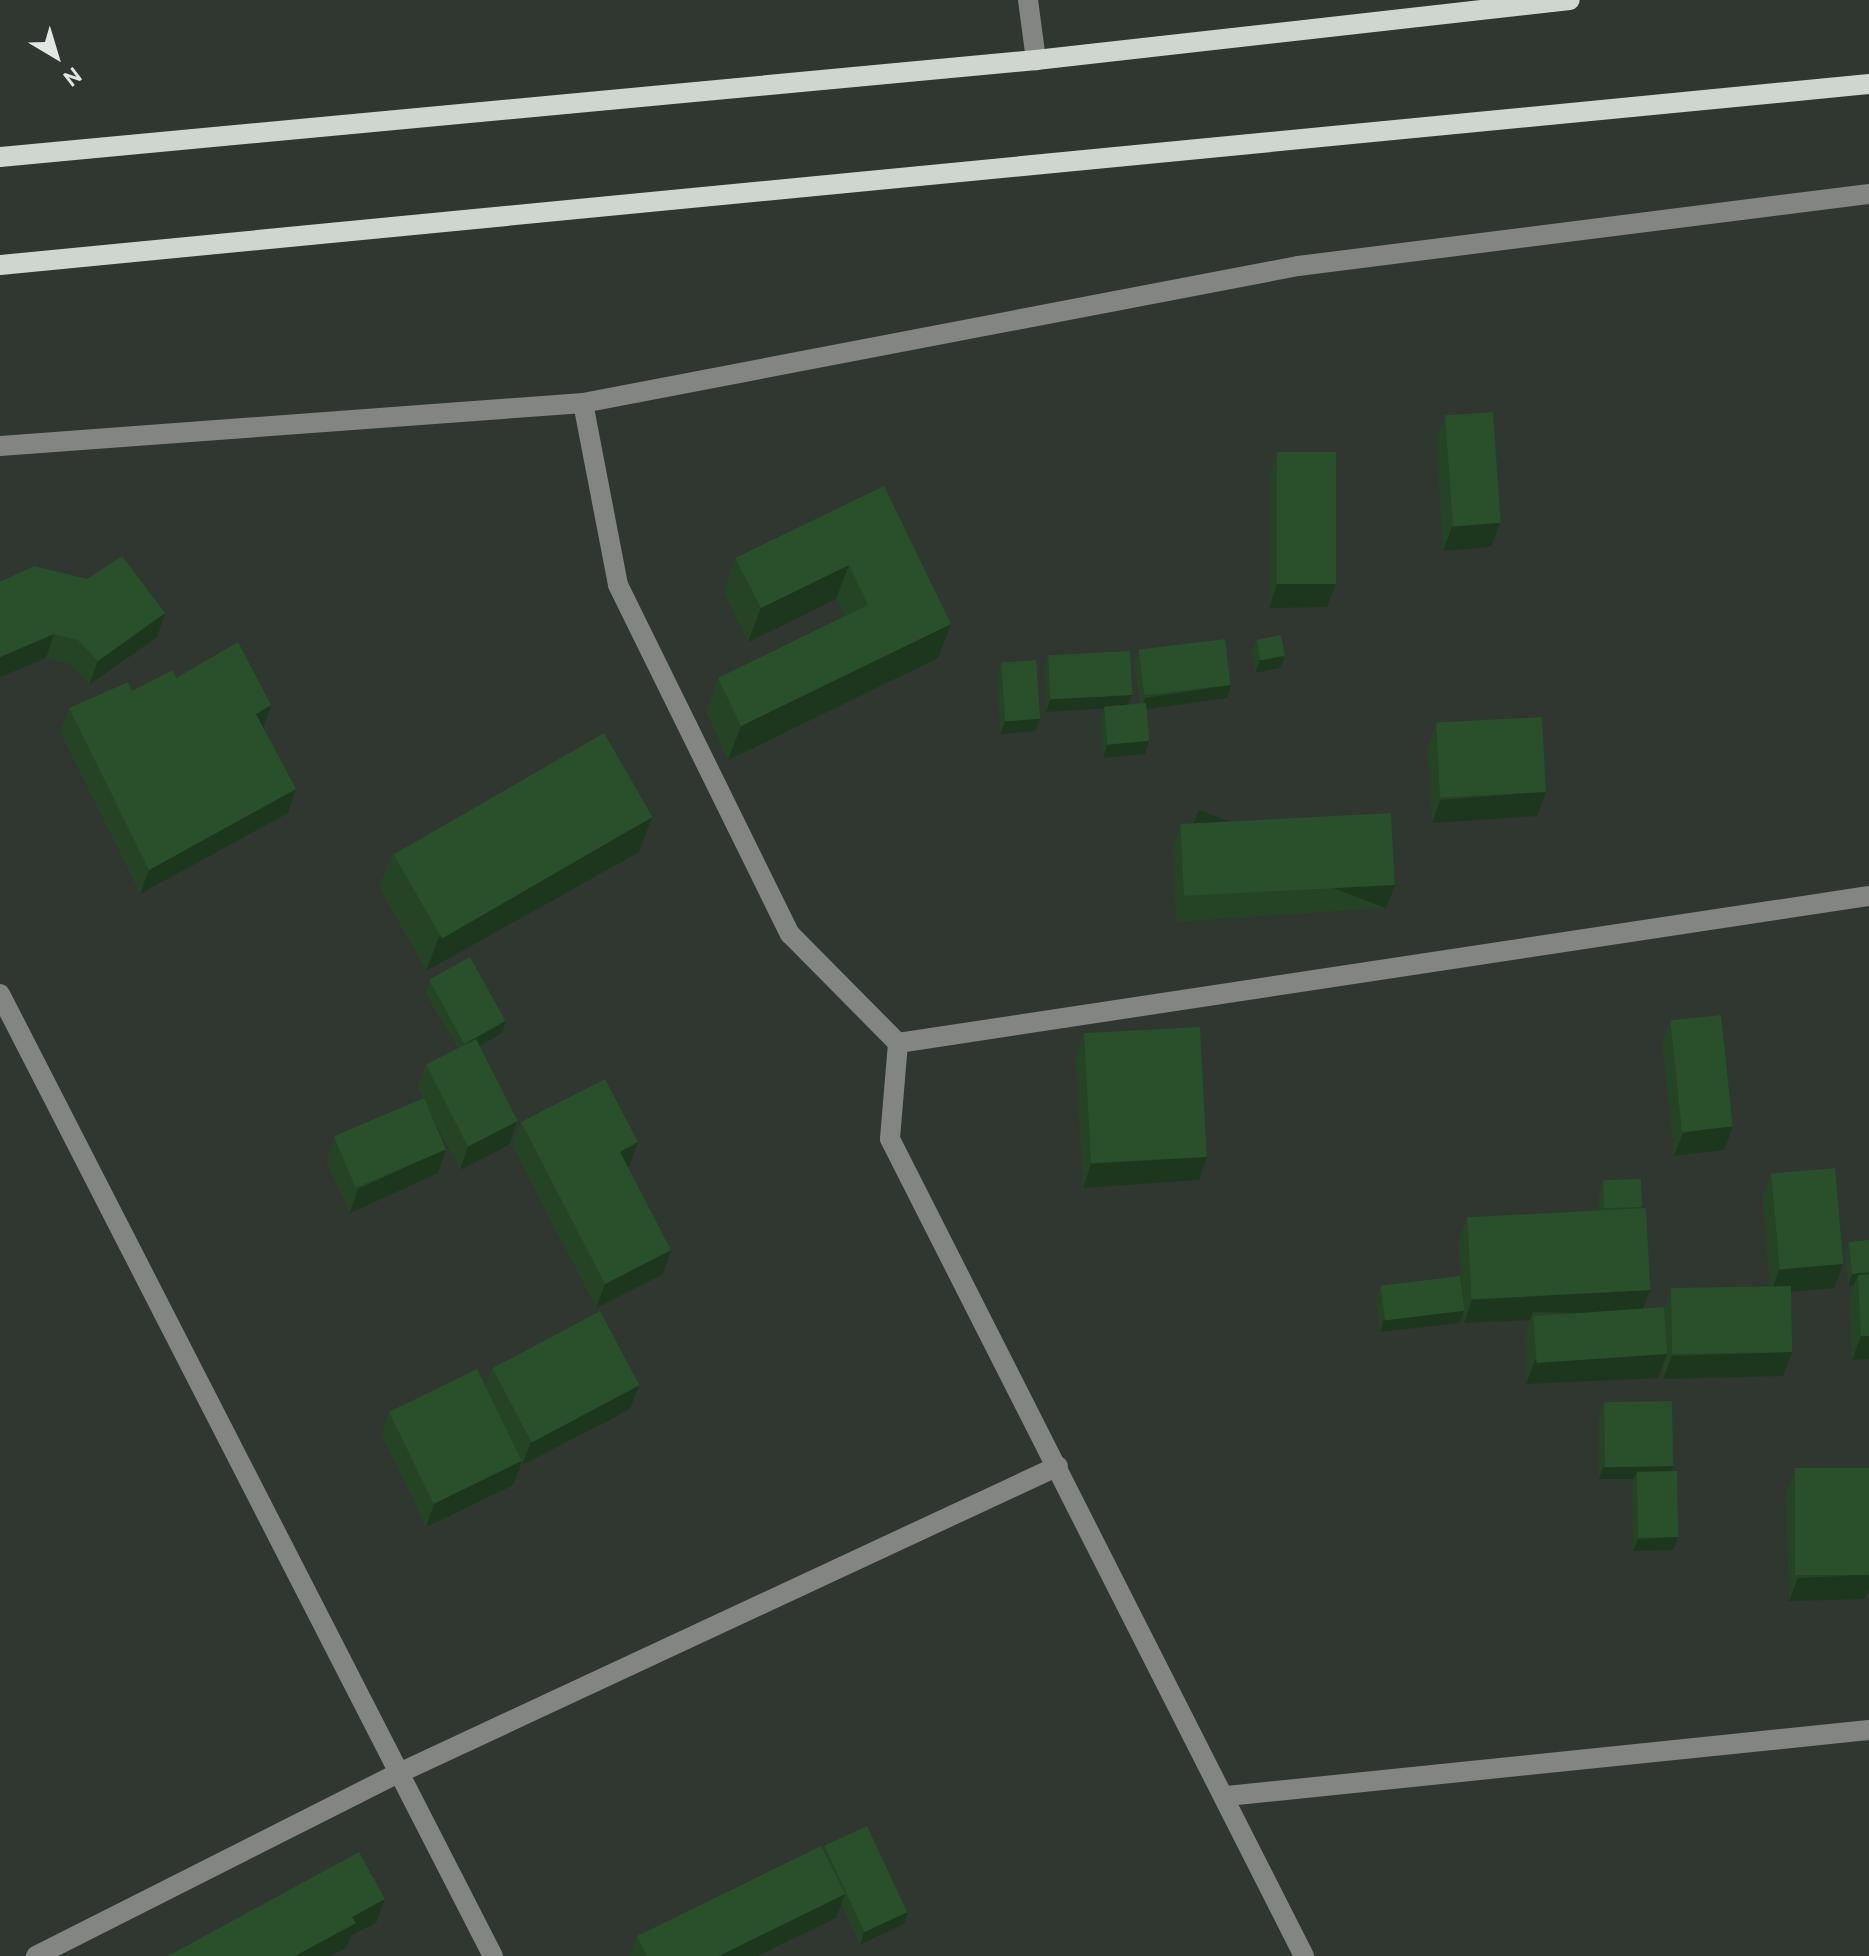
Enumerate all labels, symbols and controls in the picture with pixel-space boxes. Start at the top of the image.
north arrow [16,16,96,96]
text: N [57,60,86,91]

